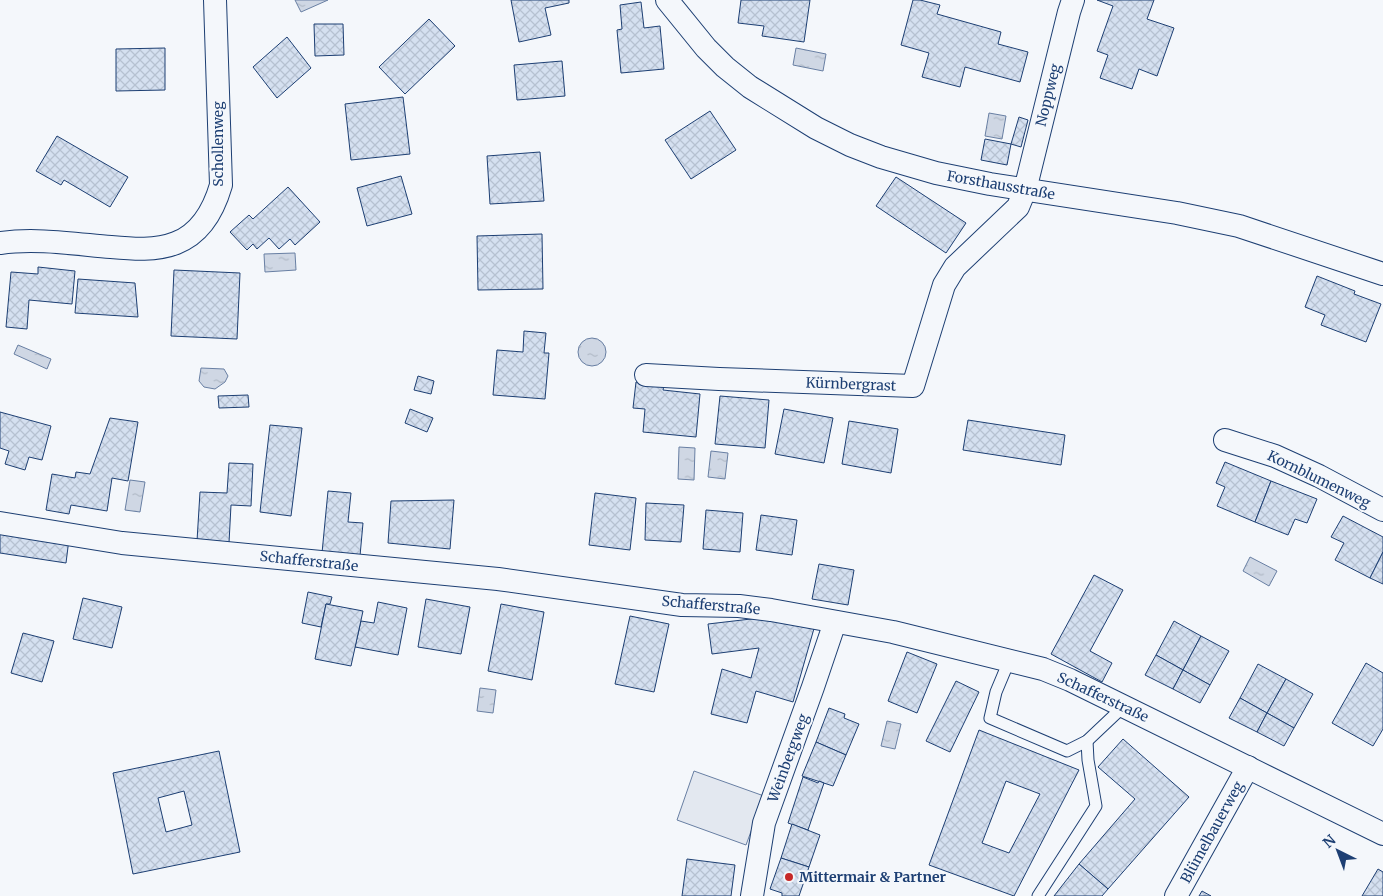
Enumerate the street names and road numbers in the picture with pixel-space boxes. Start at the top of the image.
street label: Noppweg [1032,61,1065,128]
street label: Schollenweg [209,101,227,187]
street label: Forsthausstraße [946,167,1056,203]
street label: Kürnbergrast [805,373,897,395]
street label: Kornblumenweg [1265,446,1374,512]
street label: Schafferstraße [259,547,359,575]
street label: Schafferstraße [661,592,761,618]
street label: Schafferstraße [1054,668,1152,726]
street label: Weinbergweg [763,711,813,806]
street label: Blümelbauerweg [1177,777,1248,886]

